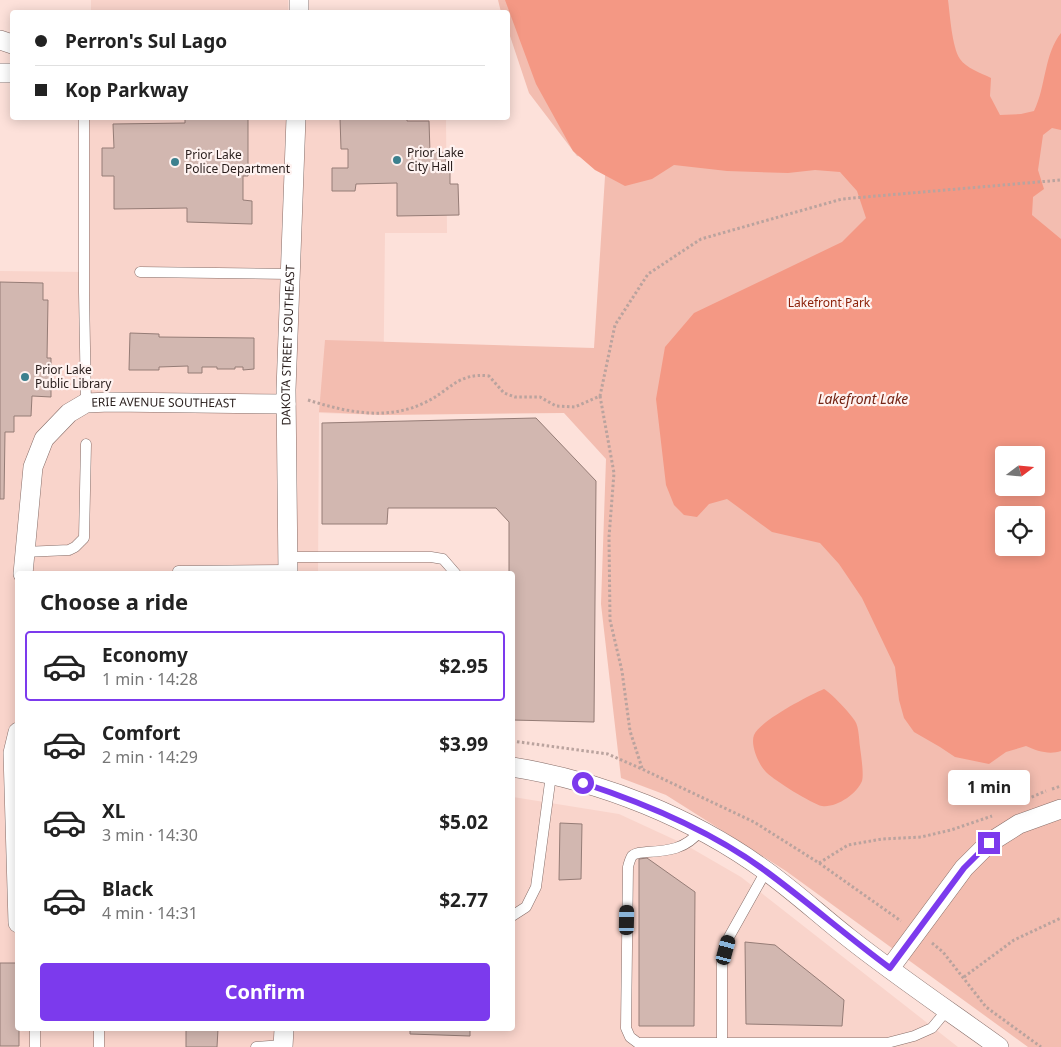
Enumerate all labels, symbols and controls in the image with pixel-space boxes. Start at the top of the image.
text: Perron's Sul Lago [65,28,227,54]
text: Kop Parkway [65,77,188,103]
place label: Prior Lake City Hall [407,144,464,175]
place label: Prior Lake Police Department [185,146,291,177]
marker: Prior Lake City Hall [391,154,403,166]
marker: Prior Lake Police Department [169,156,181,168]
street label: DAKOTA STREET SOUTHEAST [277,264,299,426]
park label: Lakefront Park [788,294,871,311]
place label: Prior Lake Public Library [35,361,112,392]
marker: Prior Lake Public Library [19,371,31,383]
water label: Lakefront Lake [818,389,908,408]
street label: ERIE AVENUE SOUTHEAST [91,393,236,411]
north arrow [995,446,1045,496]
map controls [995,446,1045,556]
button: locate [995,506,1045,556]
text: Choose a ride [40,586,188,616]
text: Economy [102,642,188,668]
icon: car [42,644,87,689]
text: $2.95 [439,653,488,679]
text: 1 min · 14:28 [102,668,198,690]
text: Comfort [102,720,181,746]
icon: car [42,722,87,767]
text: $3.99 [439,731,488,757]
text: 2 min · 14:29 [102,746,198,768]
callout: 1 min [948,770,1030,806]
route start [572,772,594,794]
text: 1 min [967,776,1011,798]
text: XL [102,798,125,824]
icon: car [42,800,87,845]
text: $5.02 [439,809,488,835]
text: 3 min · 14:30 [102,824,198,846]
route end [978,832,1000,854]
text: Black [102,876,153,902]
icon: car [42,878,87,923]
text: $2.77 [439,887,488,913]
text: 4 min · 14:31 [102,902,198,924]
car [619,905,634,935]
car [714,934,737,966]
button: Confirm [40,963,490,1021]

